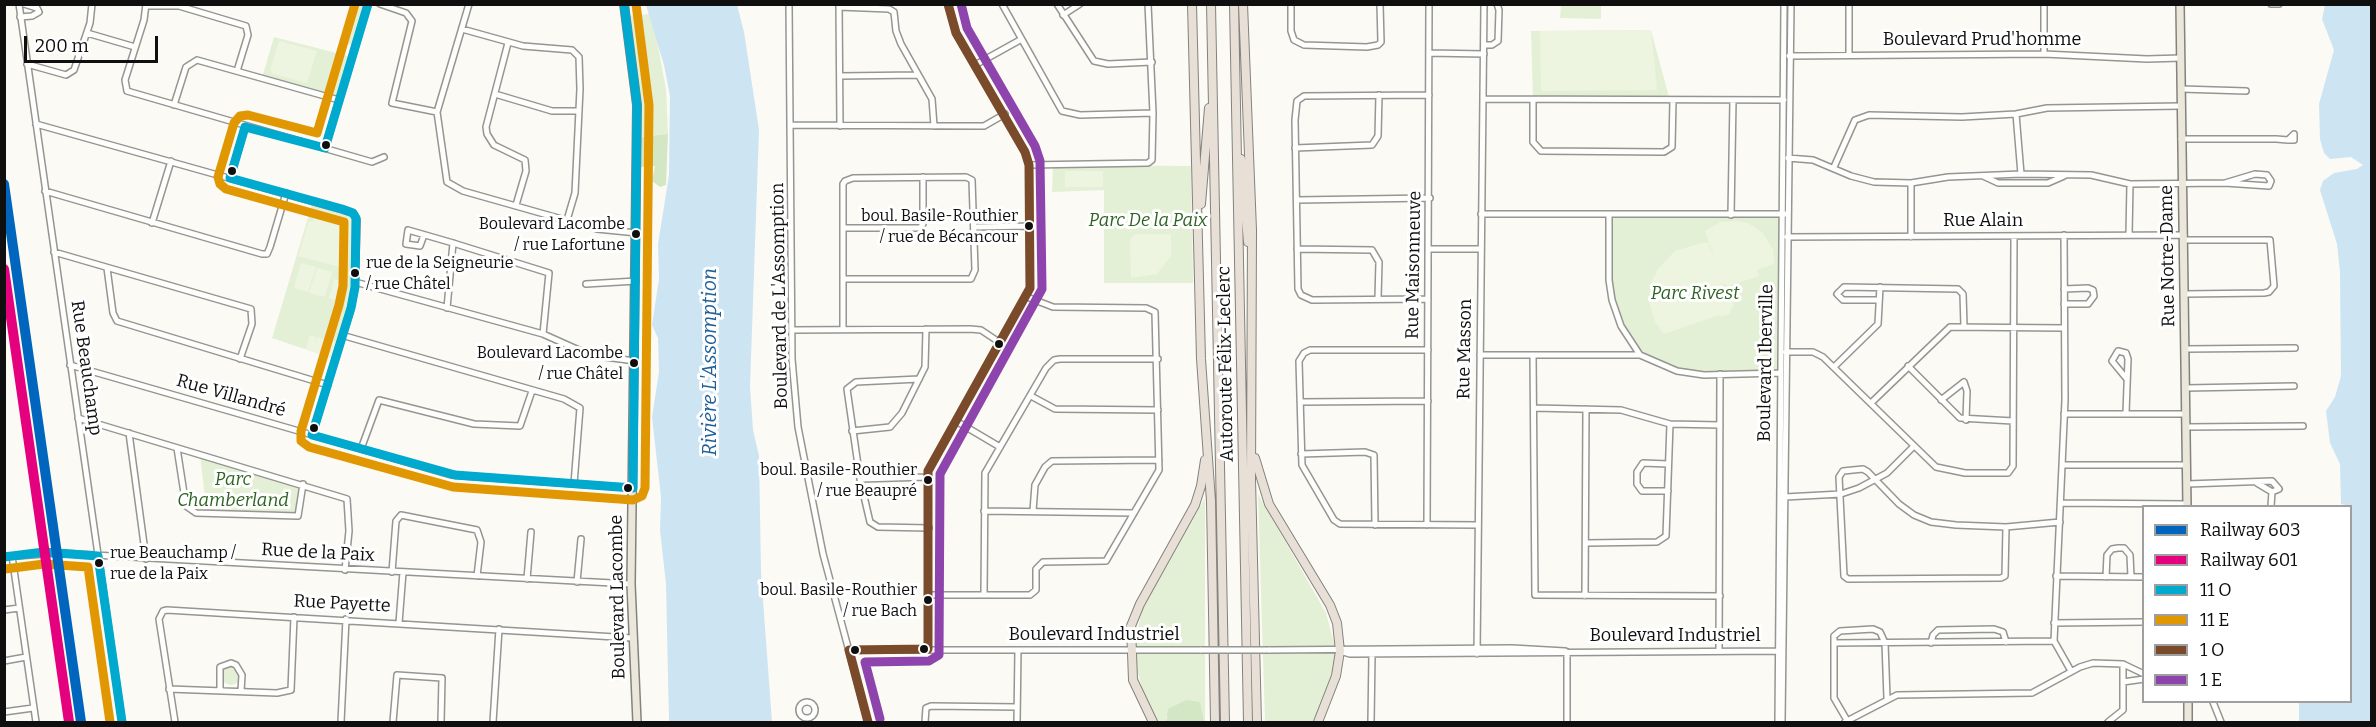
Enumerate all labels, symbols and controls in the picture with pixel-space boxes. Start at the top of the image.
scale bar [27,24,160,62]
street label: Boulevard Prud'homme [1883,29,2081,51]
text: 200 m [35,35,89,57]
unlabelled marker [320,139,332,151]
unlabelled marker [226,165,238,177]
street label: Boulevard de L'Assomption [767,183,793,409]
street label: Rue Notre-Dame [2156,185,2180,327]
street label: Rue Maisonneuve [1402,191,1426,339]
place label: boul. Basile-Routhier / rue de Bécancour [861,207,1018,245]
park label: Parc De la Paix [1089,210,1207,232]
street label: Rue Alain [1943,210,2023,232]
place label: Boulevard Lacombe / rue Lafortune [479,215,625,253]
marker: boul. Basile-Routhier / rue de Bécancour [1023,220,1035,232]
marker: Boulevard Lacombe / rue Lafortune [630,228,642,240]
place label: rue de la Seigneurie / rue Châtel [366,254,513,292]
street label: Autoroute Félix-Leclerc [1213,266,1239,462]
marker: rue de la Seigneurie / rue Châtel [349,267,361,279]
water label: Rivière L'Assomption [698,268,722,456]
park label: Parc Rivest [1651,283,1739,305]
street label: Boulevard Iberville [1754,284,1778,442]
street label: Rue Masson [1453,298,1477,400]
street label: Rue Beauchamp [66,299,106,437]
unlabelled marker [993,338,1005,350]
place label: Boulevard Lacombe / rue Châtel [477,344,623,382]
marker: Boulevard Lacombe / rue Châtel [628,357,640,369]
street label: Rue Villandré [174,370,288,422]
unlabelled marker [308,422,320,434]
place label: boul. Basile-Routhier / rue Beaupré [760,461,917,499]
park label: Parc Chamberland [177,469,289,512]
marker: boul. Basile-Routhier / rue Beaupré [922,474,934,486]
unlabelled marker [622,482,634,494]
legend [2142,505,2352,703]
street label: Boulevard Lacombe [606,515,630,679]
text: Railway 603 [2200,519,2300,541]
street label: Rue de la Paix [261,539,375,567]
place label: rue Beauchamp / rue de la Paix [110,544,236,582]
text: Railway 601 [2200,549,2297,571]
marker: rue Beauchamp / rue de la Paix [93,557,105,569]
text: 11 O [2200,579,2232,601]
place label: boul. Basile-Routhier / rue Bach [760,581,917,619]
street label: Rue Payette [293,591,391,617]
marker: boul. Basile-Routhier / rue Bach [922,594,934,606]
text: 11 E [2200,609,2229,631]
street label: Boulevard Industriel [1008,624,1180,646]
street label: Boulevard Industriel [1589,625,1761,647]
text: 1 O [2200,639,2224,661]
unlabelled marker [918,643,930,655]
unlabelled marker [849,644,861,656]
text: 1 E [2200,669,2222,691]

